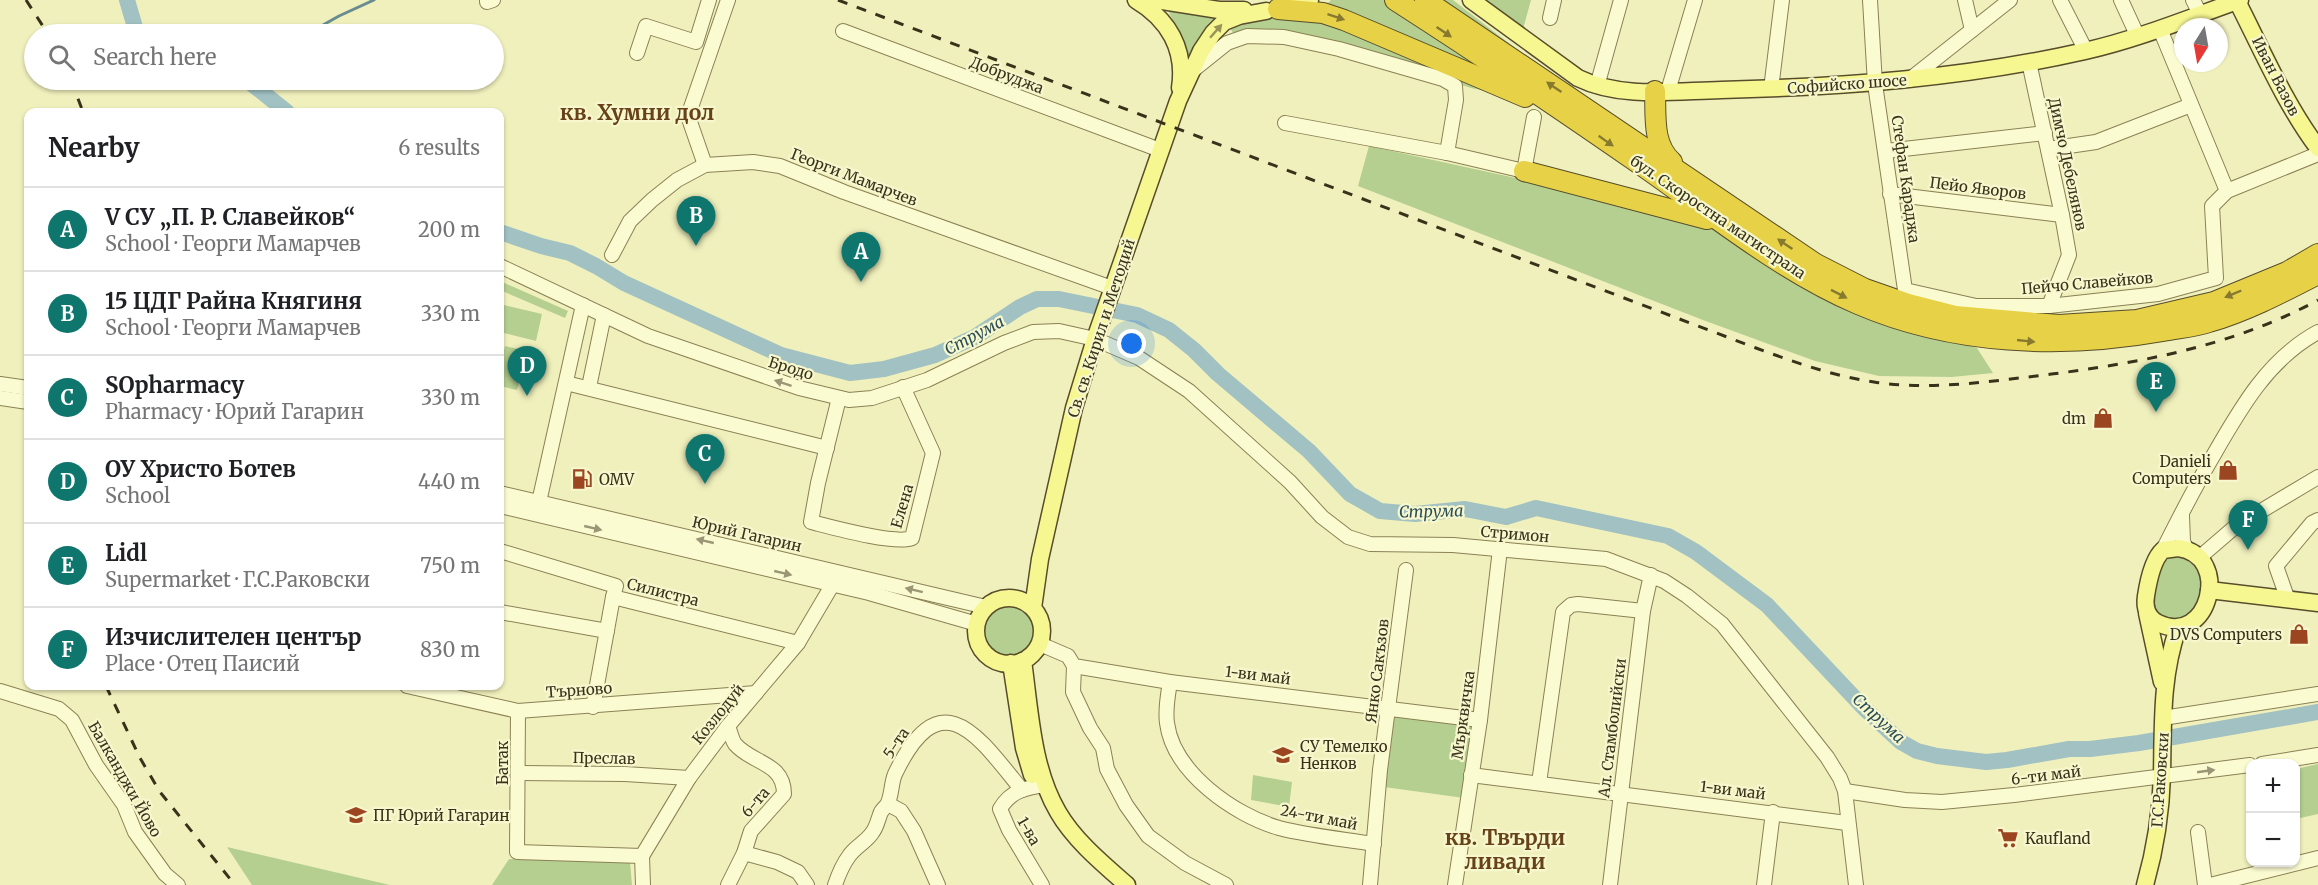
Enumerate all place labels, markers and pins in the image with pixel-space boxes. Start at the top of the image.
pin: B [676,196,716,246]
pin: A [842,232,880,282]
pin: D [508,346,546,396]
pin: E [2136,362,2176,412]
shop icon: dm [2091,406,2115,430]
place label: dm [2062,409,2086,428]
pin: C [686,434,724,484]
place label: Danieli Computers [2132,452,2211,488]
shop icon: Danieli Computers [2216,458,2240,482]
fuel station icon: OMV [570,467,594,491]
place label: OMV [599,470,635,489]
pin: F [2228,500,2268,550]
shop icon: DVS Computers [2287,622,2311,646]
place label: DVS Computers [2170,625,2282,644]
place label: СУ Темелко Ненков [1300,737,1388,773]
school or university icon: СУ Темелко Ненков [1271,743,1295,767]
school or university icon: ПГ Юрий Гагарин [344,803,368,827]
place label: ПГ Юрий Гагарин [373,806,510,825]
supermarket icon: Kaufland [1996,826,2020,850]
place label: Kaufland [2025,829,2091,848]

